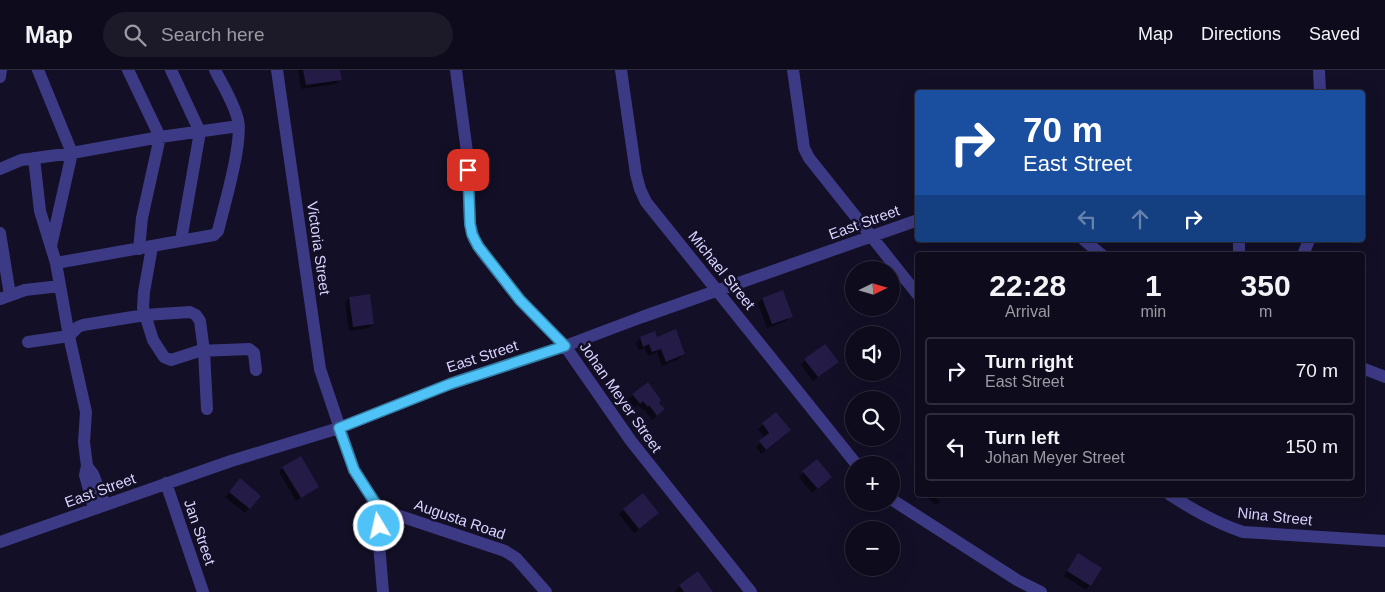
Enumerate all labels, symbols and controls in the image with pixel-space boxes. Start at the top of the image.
search box [103,12,453,57]
text: Map [25,21,73,48]
icon: search [121,21,149,49]
text: Search here [161,24,265,45]
text: Map [1138,24,1173,44]
text: Directions [1201,24,1281,44]
text: Saved [1309,24,1360,44]
icon: right [940,110,1005,175]
text: 70 m [1023,110,1103,149]
pin [447,149,489,191]
text: East Street [1023,151,1132,176]
icon: arrive [454,156,482,184]
street label: Victoria Street [304,200,334,297]
street label: East Street [826,201,903,243]
icon: left [1073,205,1101,233]
icon: ahead [1126,205,1154,233]
icon: right [1179,205,1207,233]
street label: Michael Street [685,227,759,313]
north arrow [845,261,900,316]
map controls [845,261,900,576]
text: 22:28 [989,269,1066,302]
text: 1 [1145,269,1162,302]
text: 350 [1241,269,1291,302]
text: Arrival [1005,303,1050,320]
text: min [1140,303,1166,320]
text: m [1259,303,1272,320]
button: sound [845,326,900,381]
street label: East Street [444,336,521,376]
street label: Johan Meyer Street [576,339,666,456]
text: Turn right [985,351,1073,372]
icon: right [942,357,970,385]
text: 70 m [1296,360,1338,381]
text: East Street [985,373,1064,390]
button: search [845,391,900,446]
text: Turn left [985,427,1060,448]
icon: left [942,433,970,461]
text: 150 m [1285,436,1338,457]
text: Johan Meyer Street [985,449,1125,466]
button: + [845,456,900,511]
street label: East Street [62,469,139,511]
street label: Augusta Road [412,495,508,543]
street label: Jan Street [181,497,219,568]
position arrow [352,499,404,551]
street label: Nina Street [1237,504,1314,528]
button: − [845,521,900,576]

